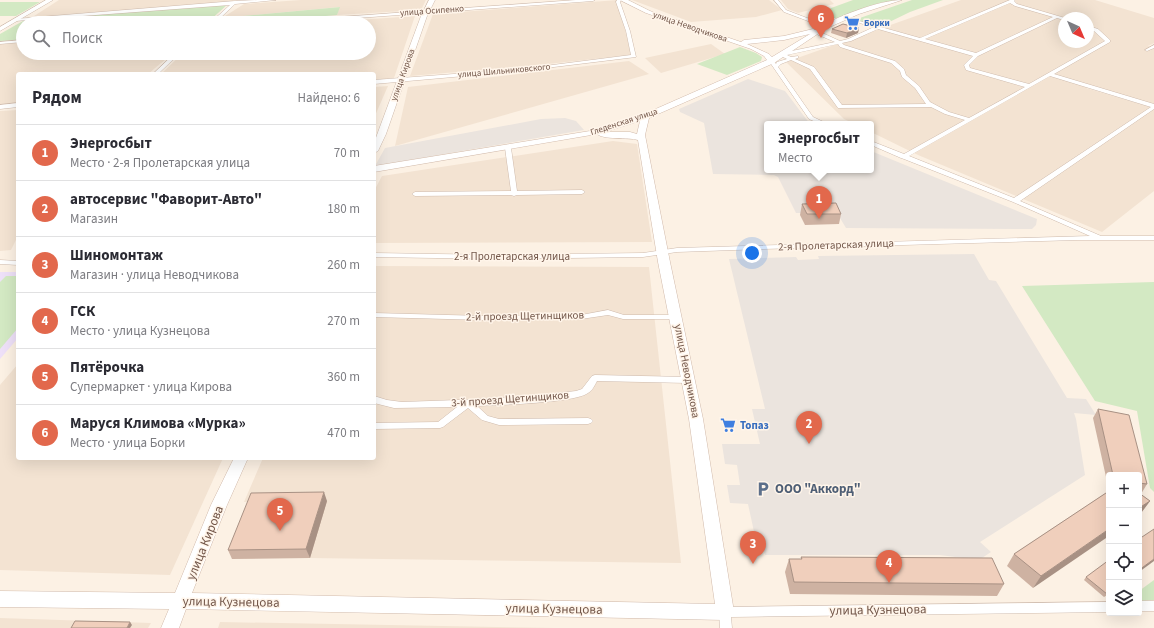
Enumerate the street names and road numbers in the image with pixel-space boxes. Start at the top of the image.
street label: улица Осипенко [400,2,465,20]
street label: улица Неводчикова [651,8,729,46]
street label: улица Кирова [388,47,418,103]
street label: улица Шильниковского [457,60,551,82]
street label: Гледенская улица [589,105,659,139]
street label: 2-я Пролетарская улица [778,235,894,255]
street label: 2-я Пролетарская улица [454,249,570,264]
street label: 2-й проезд Щетинщиков [466,307,584,325]
street label: улица Неводчикова [671,323,703,419]
street label: 3-й проезд Щетинщиков [451,387,570,411]
street label: улица Кирова [182,503,228,583]
street label: улица Кузнецова [182,592,280,612]
street label: улица Кузнецова [505,599,603,619]
street label: улица Кузнецова [829,600,927,620]

